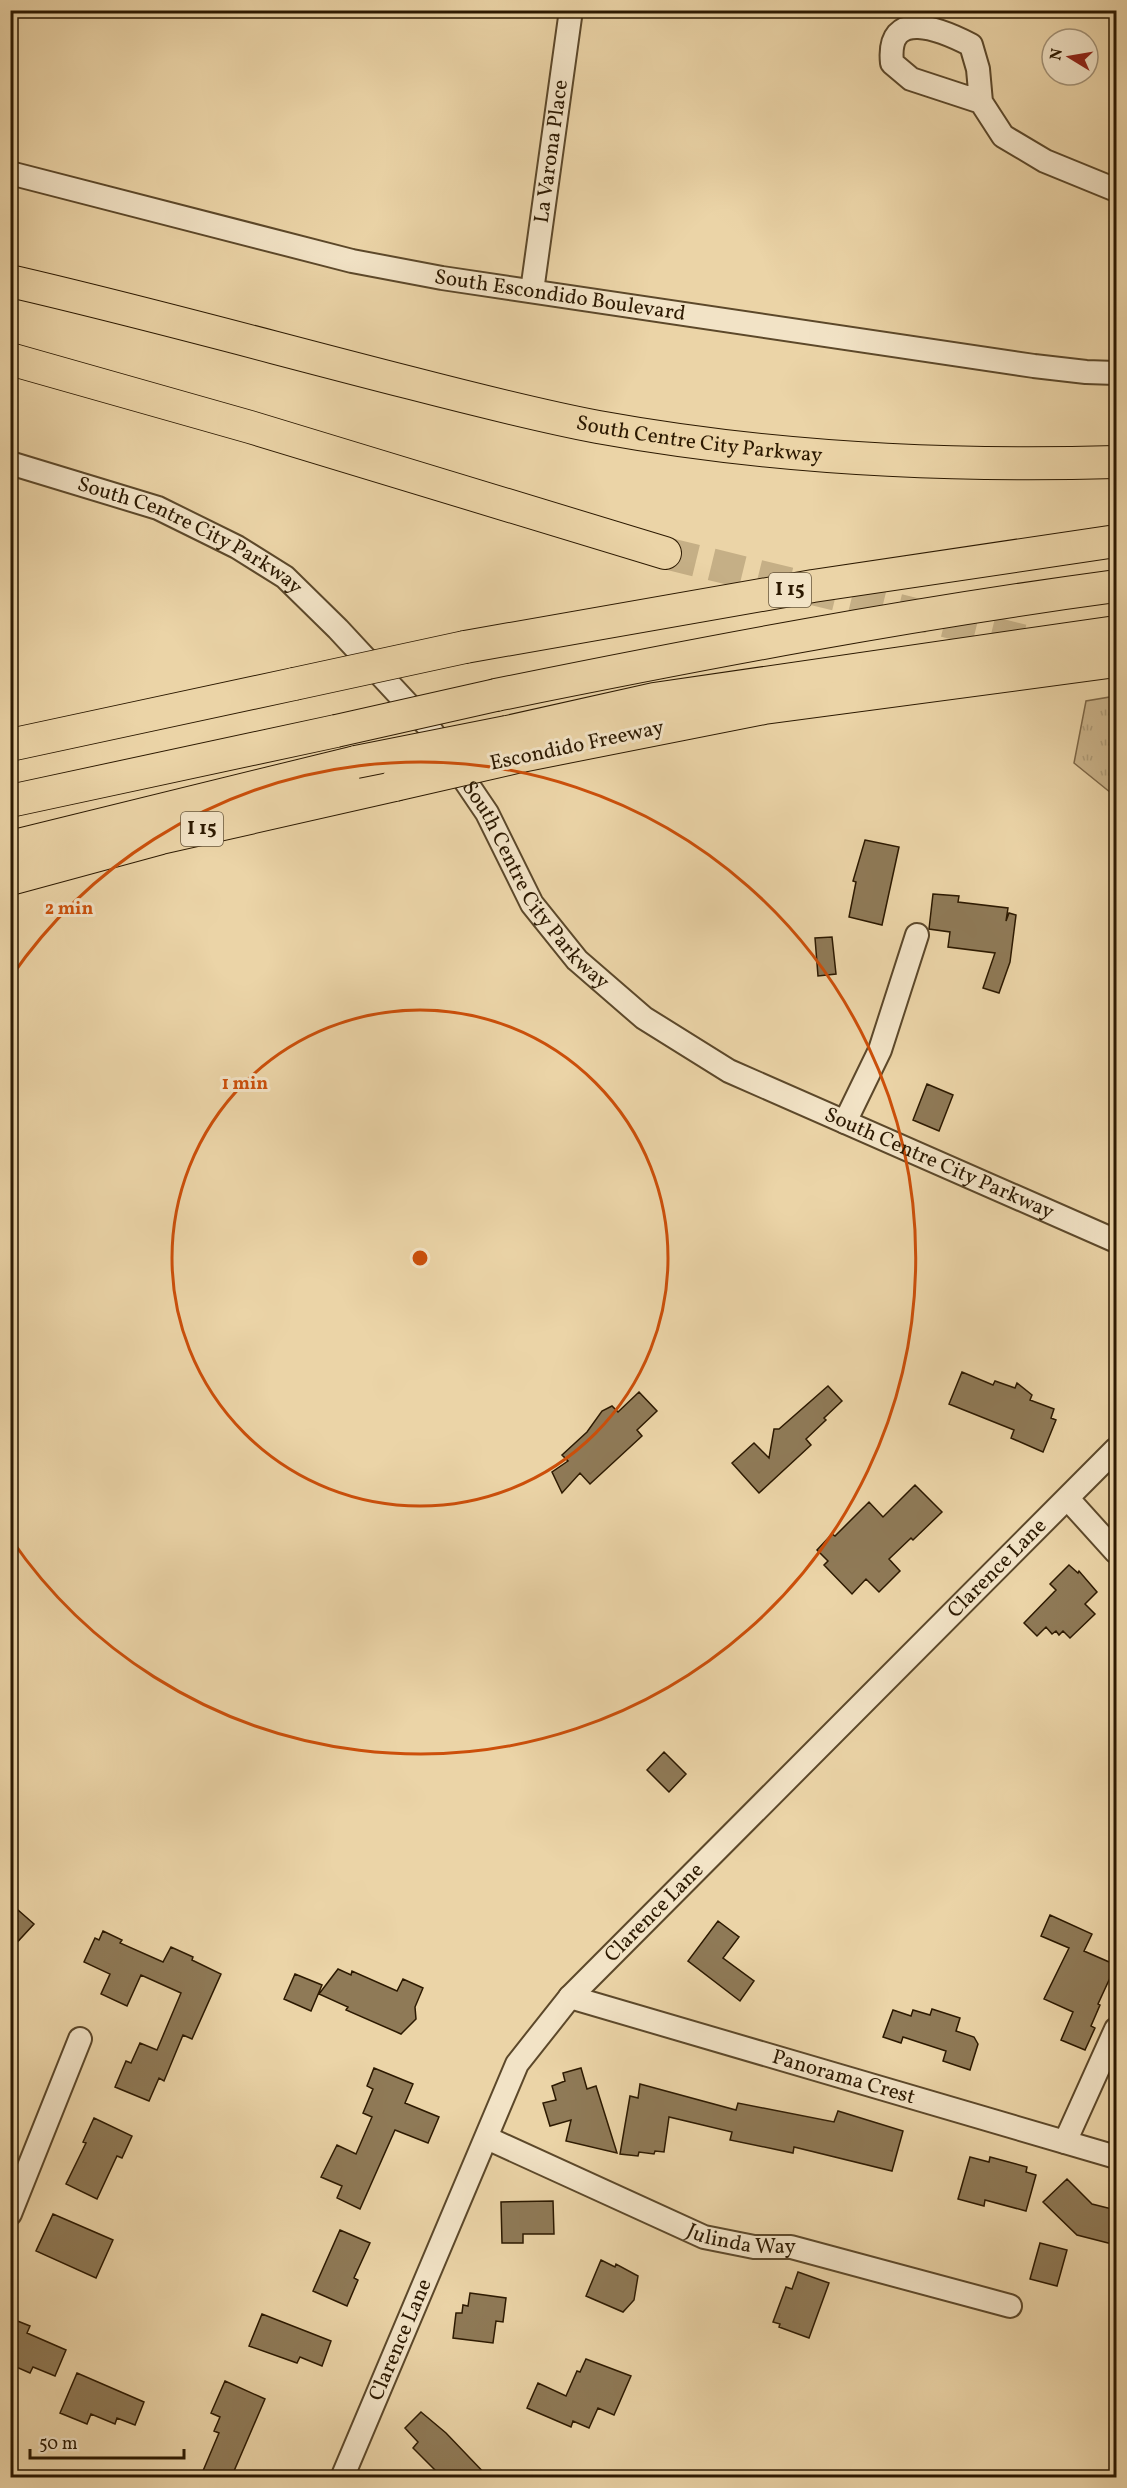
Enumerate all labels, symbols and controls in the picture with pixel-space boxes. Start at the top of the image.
north arrow [1040,27,1100,87]
text: N [1045,46,1069,62]
street label: La Varona Place [527,78,576,225]
street label: South Escondido Boulevard [432,262,687,329]
street label: South Centre City Parkway [574,409,824,470]
street label: South Centre City Parkway [74,470,310,602]
road number: I 15 [769,573,811,607]
street label: Escondido Freeway [487,713,667,779]
street label: South Centre City Parkway [455,775,616,997]
road number: I 15 [181,812,223,846]
text: 2 min [45,897,93,922]
text: 1 min [222,1072,268,1097]
street label: South Centre City Parkway [820,1100,1059,1227]
centre of rings [410,1248,430,1268]
street label: Clarence Lane [941,1512,1053,1625]
street label: Clarence Lane [598,1856,710,1969]
street label: Panorama Crest [768,2042,919,2112]
street label: Julinda Way [682,2216,796,2262]
street label: Clarence Lane [362,2274,439,2405]
scale bar [30,2422,184,2460]
text: 50 m [39,2432,78,2457]

